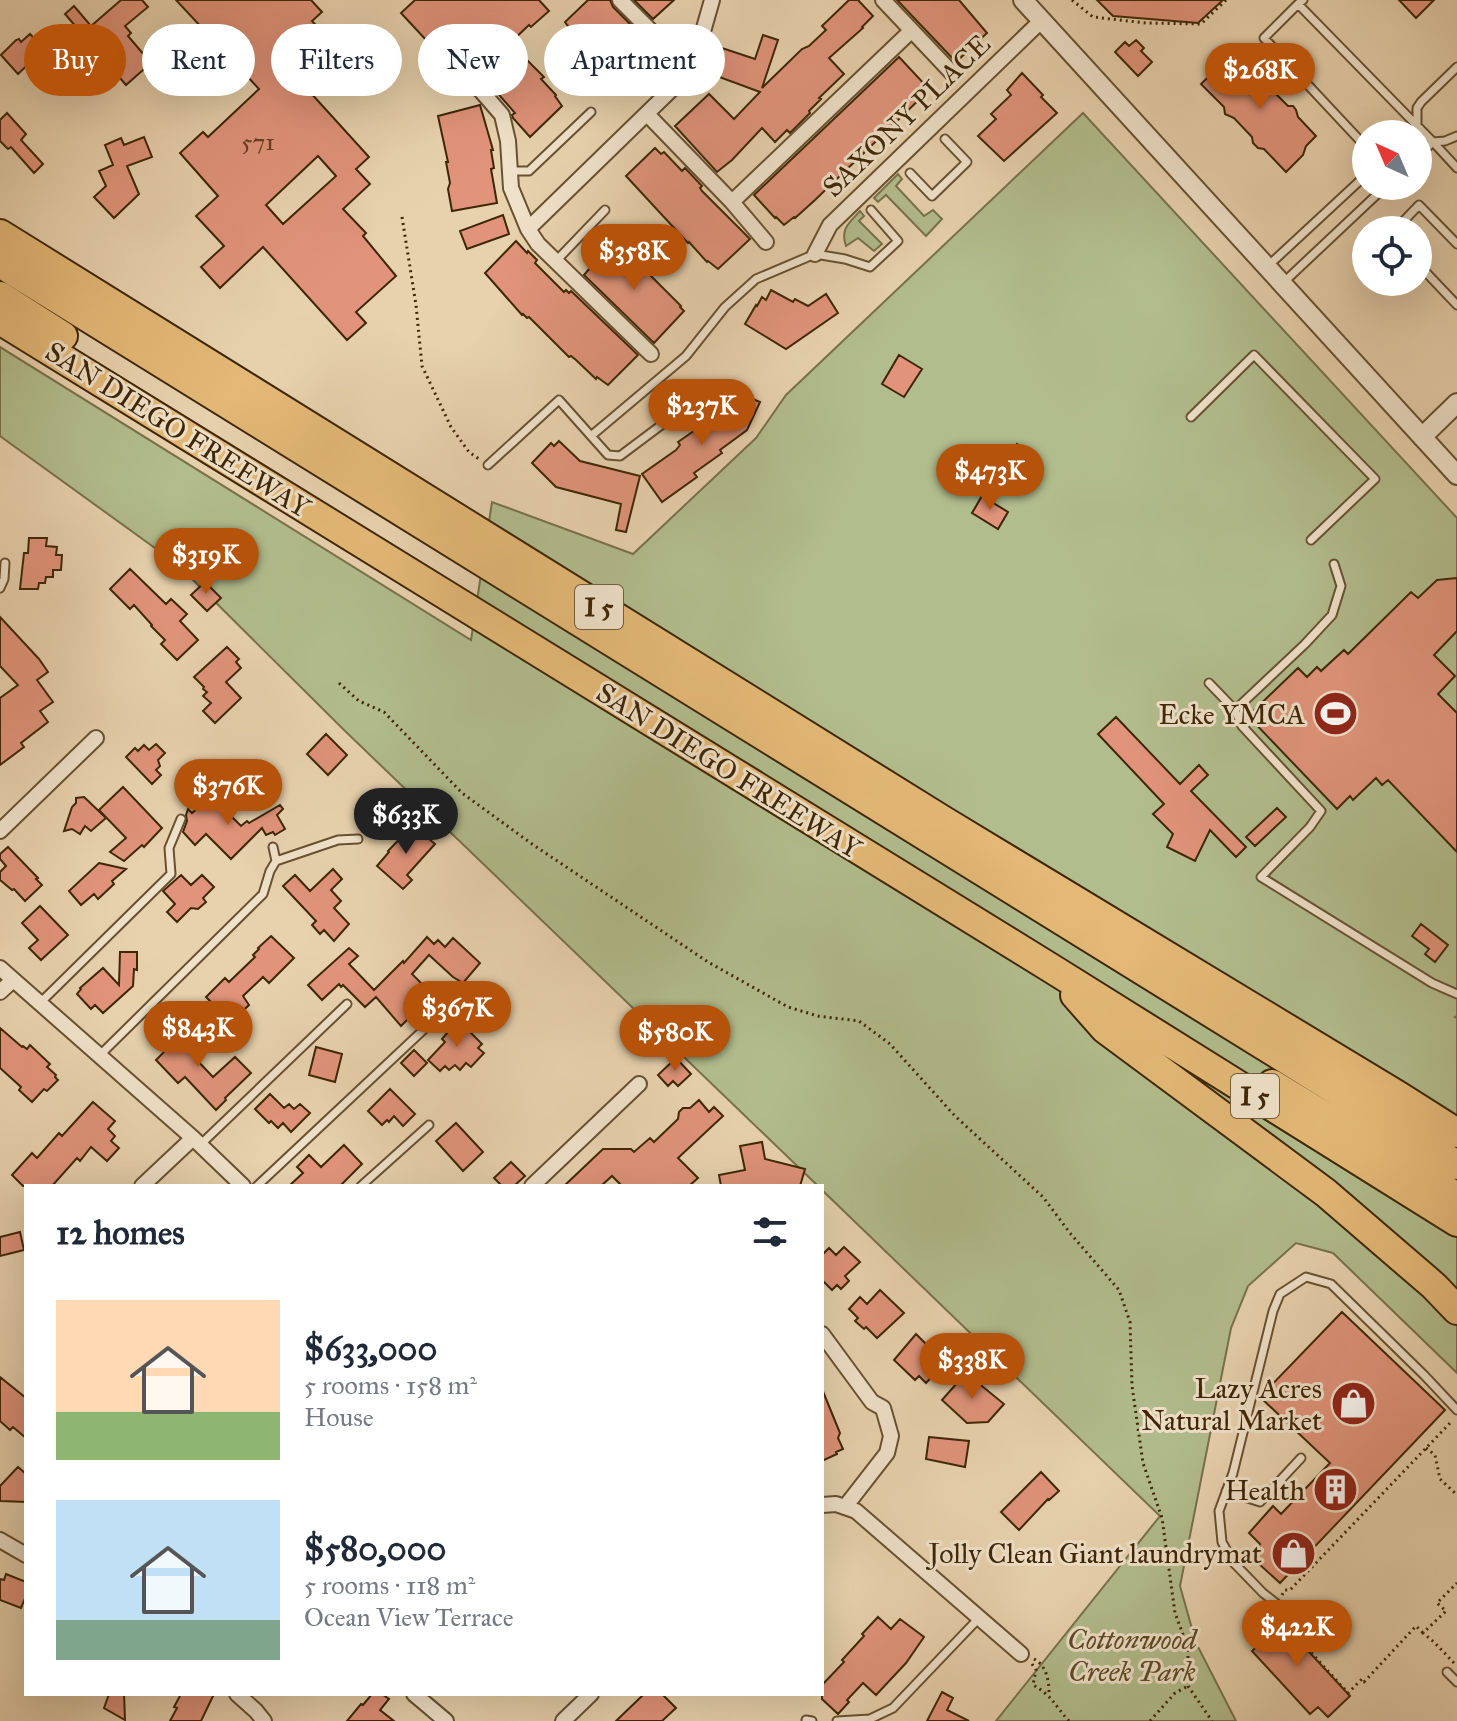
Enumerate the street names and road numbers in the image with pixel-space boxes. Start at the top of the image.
street label: SAXONY PLACE [815,27,997,204]
street label: SAN DIEGO FREEWAY [39,334,318,526]
road number: I 5 [575,585,623,629]
street label: SAN DIEGO FREEWAY [590,675,869,867]
road number: I 5 [1231,1074,1279,1118]

